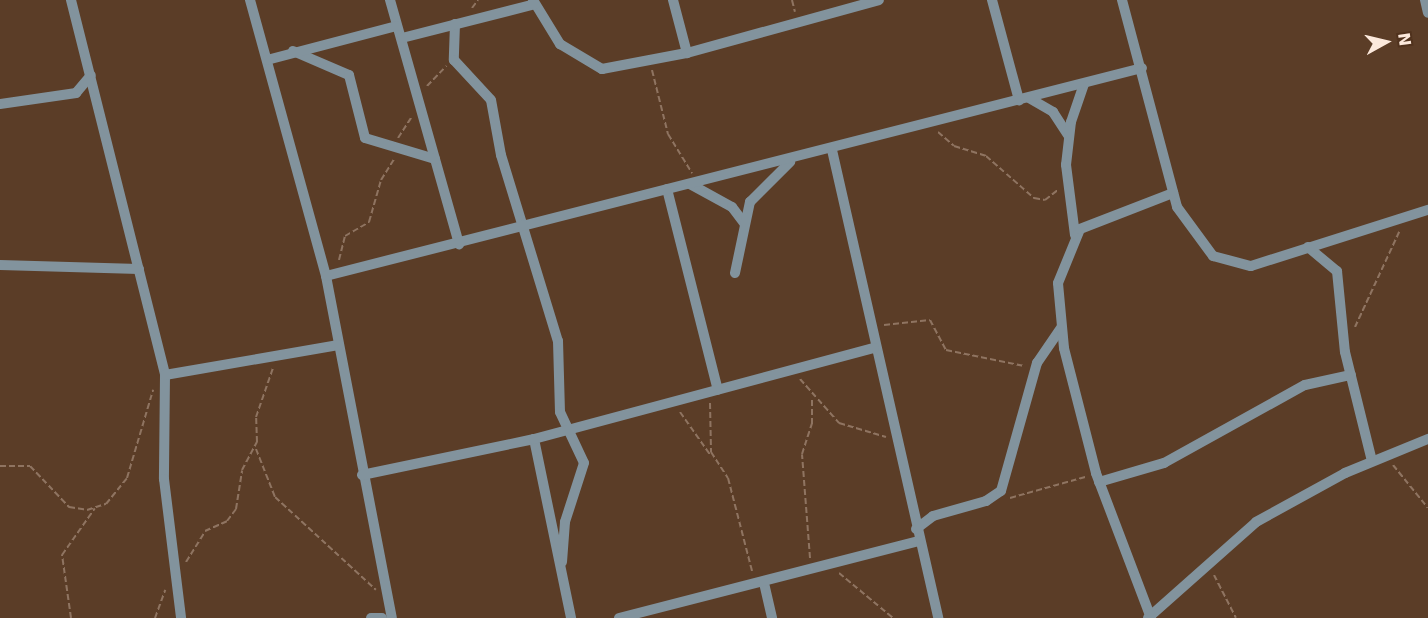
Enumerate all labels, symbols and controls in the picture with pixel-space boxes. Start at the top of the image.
north arrow [1356,12,1416,72]
text: N [1394,31,1415,47]

